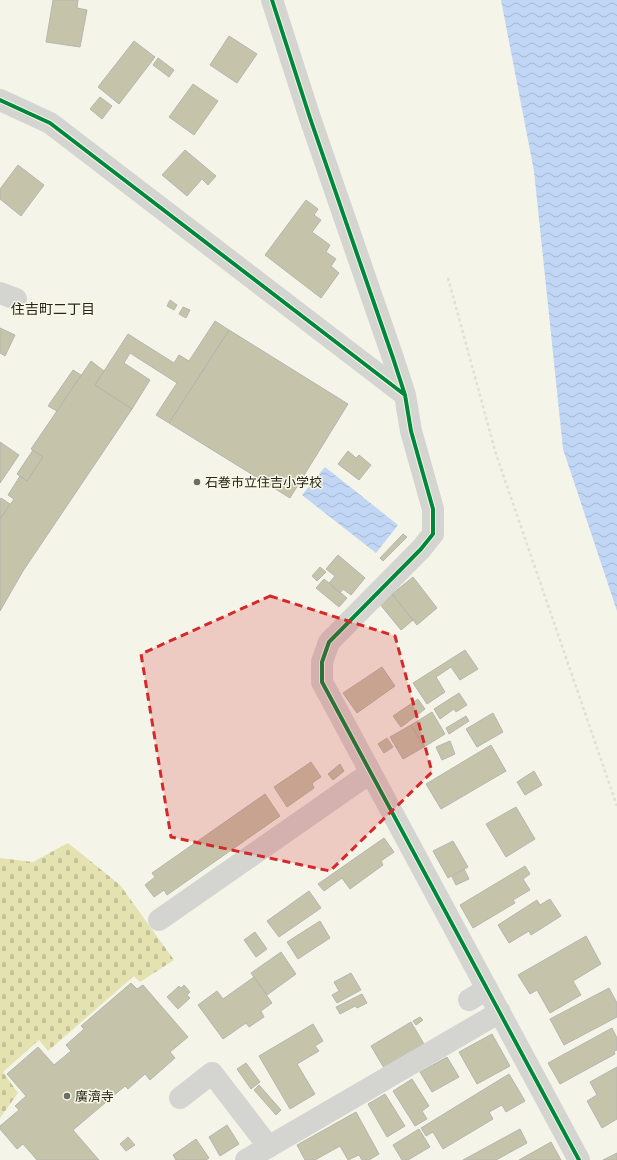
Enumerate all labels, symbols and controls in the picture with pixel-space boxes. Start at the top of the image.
district label: 住吉町二丁目 [11,301,95,318]
place label: 石巻市立住吉小学校 [205,475,322,490]
marker: 石巻市立住吉小学校 [192,477,202,487]
place label: 廣濟寺 [75,1089,114,1104]
marker: 廣濟寺 [62,1091,72,1101]

